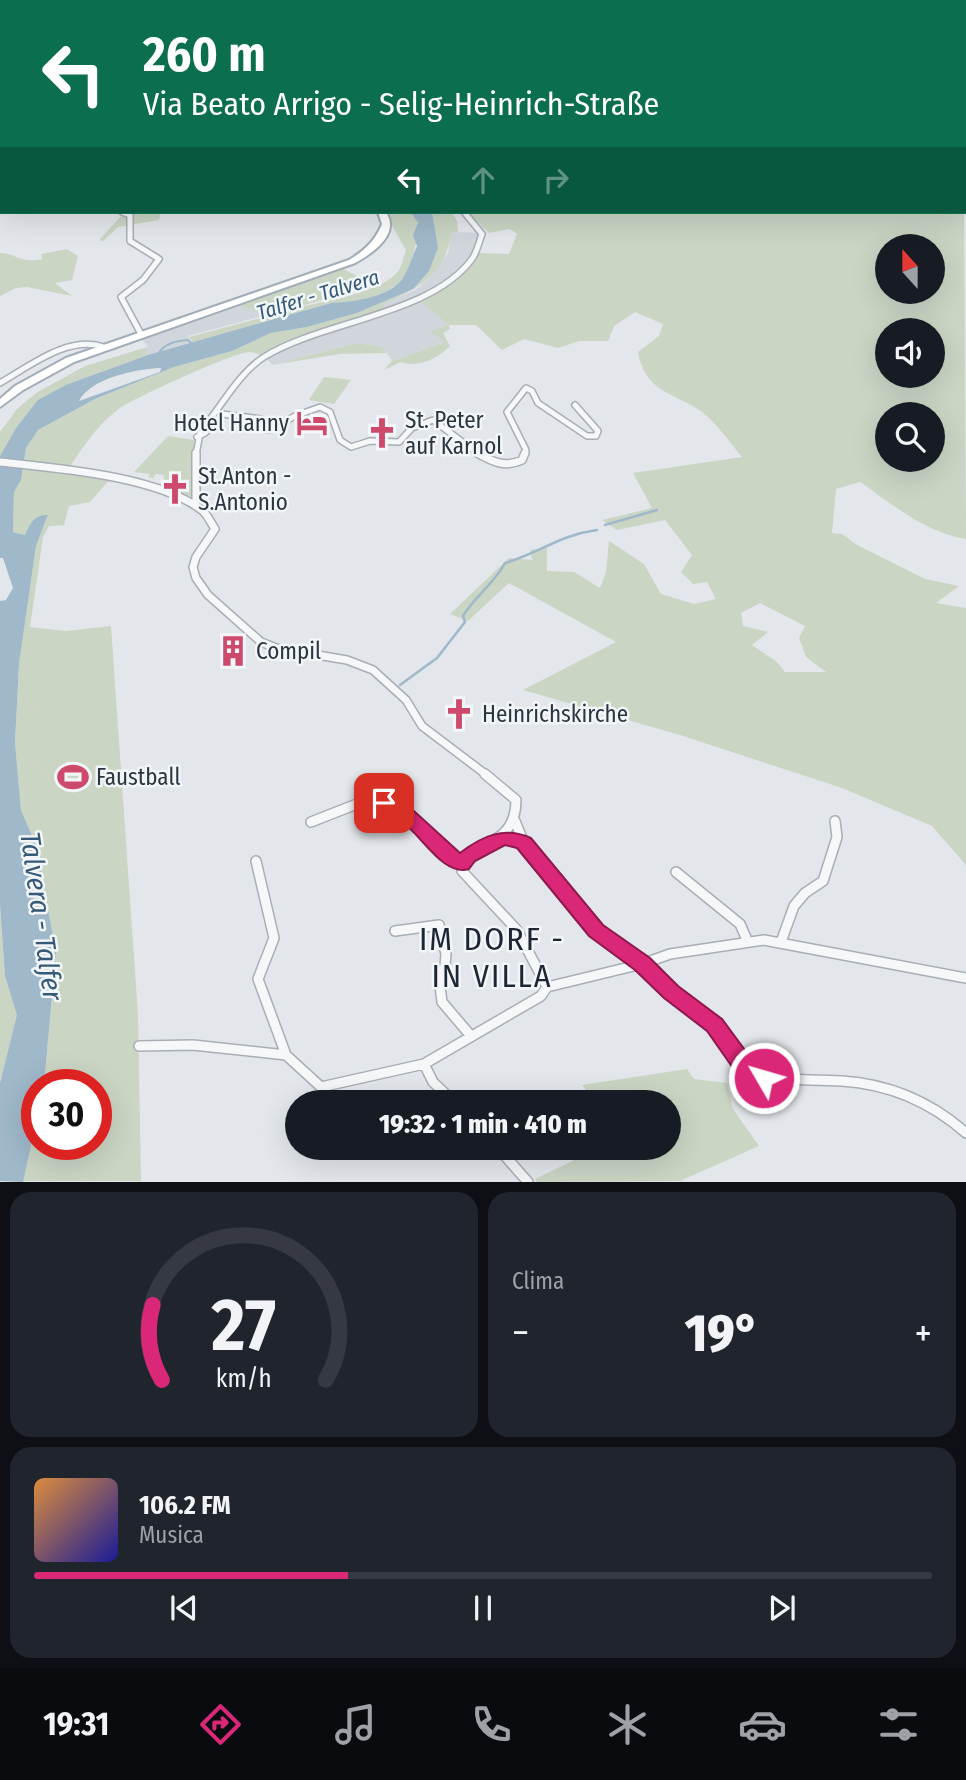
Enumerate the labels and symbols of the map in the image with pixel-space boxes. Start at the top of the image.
north arrow [875,234,945,304]
water label: Talfer - Talvera [253,264,383,326]
hotel icon: Hotel Hanny [295,406,329,440]
place label: St. Peter auf Karnol [405,406,502,460]
place label: Hotel Hanny [173,409,290,437]
church icon: St. Peter auf Karnol [365,416,399,450]
place label: St.Anton - S.Antonio [198,462,292,516]
church icon: St.Anton - S.Antonio [158,472,192,506]
building icon: Compil [216,634,250,668]
place label: Compil [256,637,321,665]
church icon: Heinrichskirche [442,697,476,731]
place label: Heinrichskirche [482,700,628,728]
sports icon: Faustball [56,760,90,794]
place label: Faustball [96,763,181,791]
pin [354,773,414,833]
water label: Talvera - Talfer [13,830,70,1004]
district label: IM DORF - IN VILLA [419,920,565,995]
position arrow [727,1041,801,1115]
speed limit sign: 30 [21,1069,112,1160]

